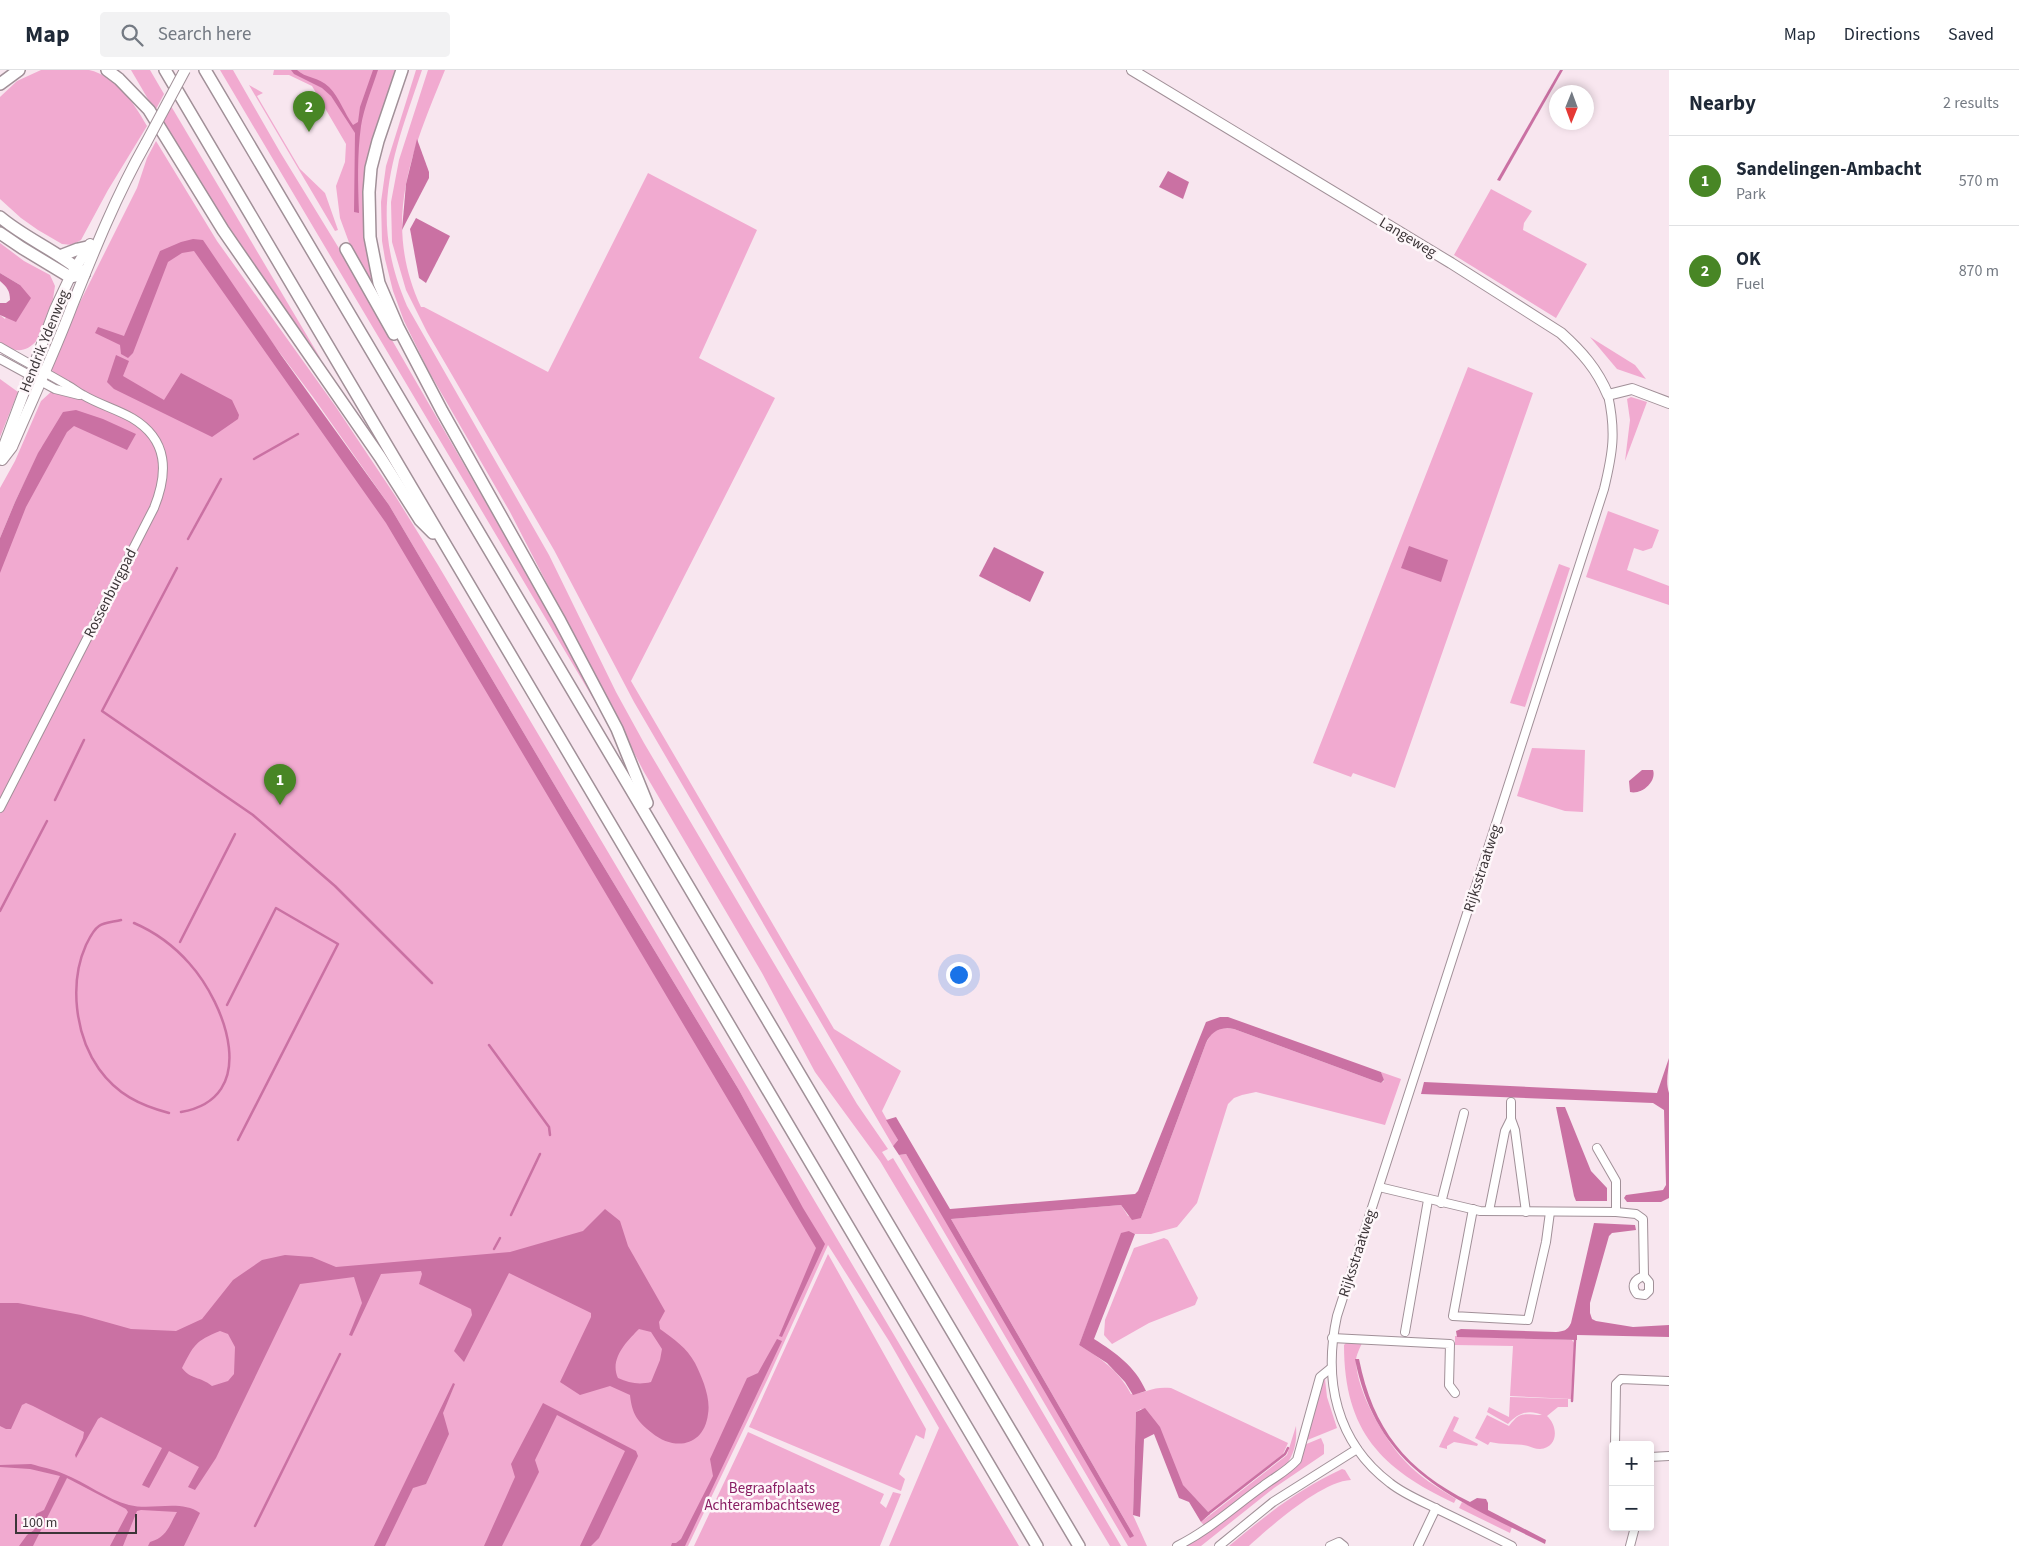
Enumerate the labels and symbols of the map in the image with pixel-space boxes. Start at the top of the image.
north arrow [1549,85,1594,130]
pin: 2 [293,91,325,132]
street label: Langeweg [1375,212,1441,263]
street label: Hendrik Ydenweg [14,286,75,396]
street label: Rossenburgpad [79,545,142,642]
pin: 1 [264,764,296,805]
street label: Rijksstraatweg [1458,821,1507,915]
your location [946,962,972,988]
street label: Rijksstraatweg [1333,1206,1382,1300]
park label: Begraafplaats Achterambachtseweg [704,1478,840,1516]
scale bar [15,1511,138,1534]

